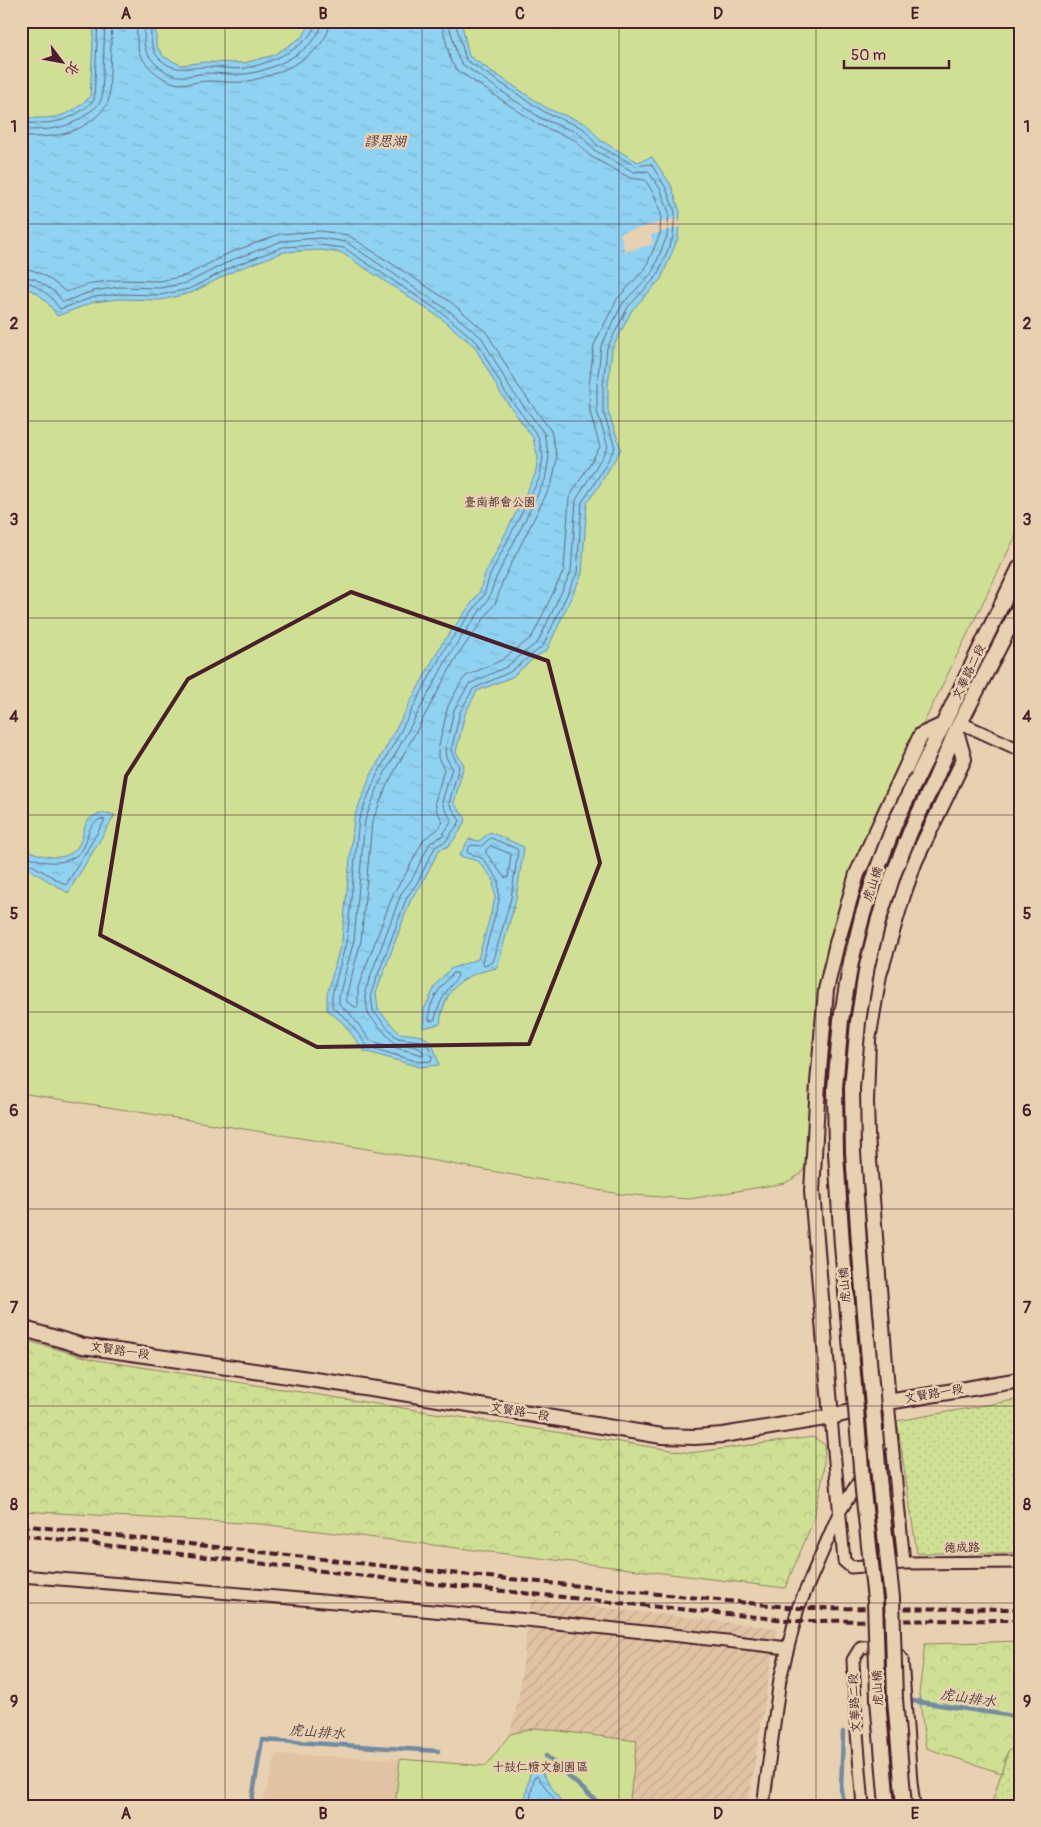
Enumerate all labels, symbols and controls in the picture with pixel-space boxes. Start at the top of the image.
text: A [121,4,132,24]
text: B [318,4,328,24]
text: C [515,4,525,24]
text: D [713,4,723,24]
text: E [911,4,920,24]
north arrow [38,38,88,88]
scale bar [844,38,948,70]
text: 50 m [851,46,886,65]
text: 北 [62,58,84,79]
text: 1 [11,117,17,137]
text: 1 [1024,117,1030,137]
water label: 謬思湖 [364,133,408,150]
text: 2 [10,314,19,334]
text: 2 [1023,314,1032,334]
park label: 臺南都會公園 [464,495,536,510]
text: 3 [10,510,19,530]
text: 3 [1023,510,1032,530]
street label: 文華路二段 [949,642,989,702]
text: 4 [9,707,19,727]
text: 4 [1022,707,1032,727]
street label: 虎山橋 [860,865,886,903]
text: 5 [10,904,19,924]
text: 5 [1023,904,1032,924]
text: 6 [9,1101,19,1121]
text: 6 [1022,1101,1032,1121]
street label: 虎山橋 [836,1266,854,1304]
text: 7 [10,1298,19,1318]
text: 7 [1023,1298,1032,1318]
street label: 文賢路一段 [89,1339,151,1363]
street label: 文賢路一段 [903,1381,965,1407]
street label: 文賢路一段 [489,1400,551,1424]
text: 8 [10,1495,18,1515]
text: 8 [1023,1495,1031,1515]
street label: 德成路 [944,1540,980,1556]
street label: 虎山橋 [870,1670,886,1706]
street label: 文華路二段 [846,1673,864,1733]
water label: 虎山排水 [939,1686,998,1710]
text: 9 [10,1692,18,1712]
text: 9 [1023,1692,1031,1712]
water label: 虎山排水 [288,1722,347,1743]
park label: 十鼓仁糖文創園區 [492,1760,588,1775]
text: A [121,1804,132,1824]
text: B [318,1804,328,1824]
text: C [515,1804,525,1824]
text: D [713,1804,723,1824]
text: E [911,1804,920,1824]

